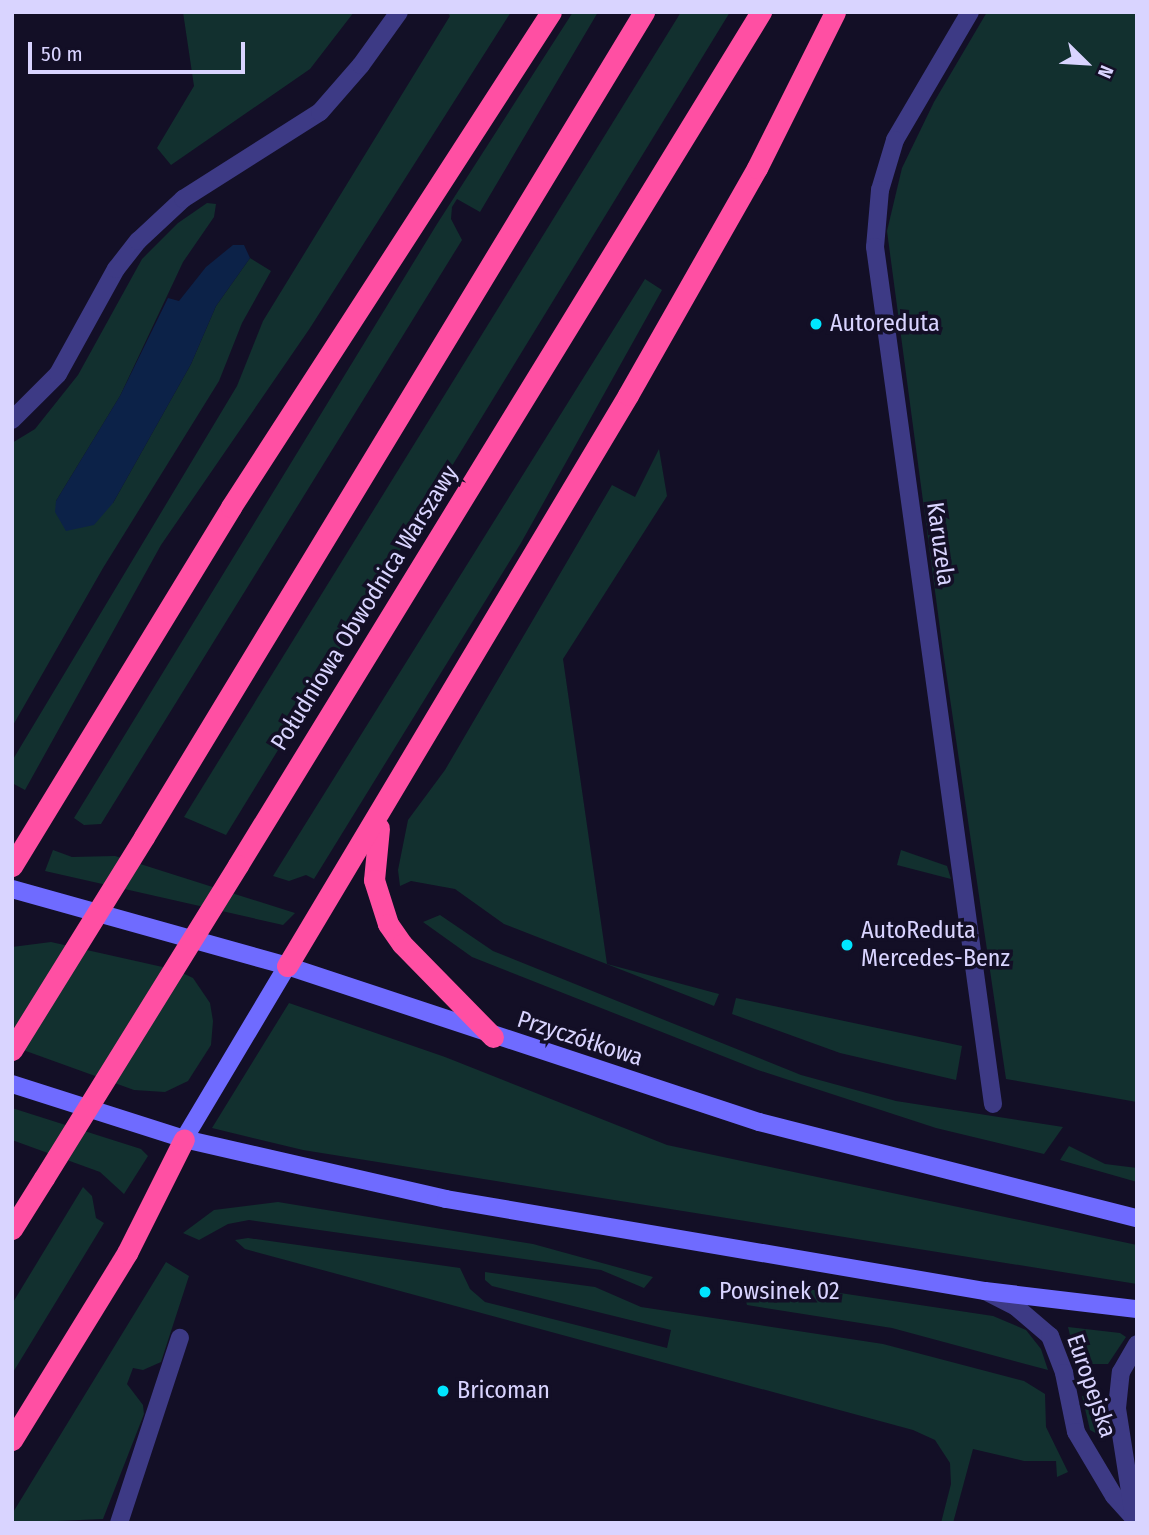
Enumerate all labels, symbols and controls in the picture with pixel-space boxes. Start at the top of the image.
scale bar [32,28,248,72]
north arrow [1051,28,1121,98]
text: 50 m [41,41,83,67]
text: N [1093,62,1118,82]
place label: Autoreduta [830,310,940,338]
marker: Autoreduta [808,316,824,332]
street label: Południowa Obwodnica Warszawy [265,460,465,756]
street label: Karuzela [920,500,960,588]
place label: AutoReduta Mercedes-Benz [861,917,1010,973]
marker: AutoReduta Mercedes-Benz [839,937,855,953]
street label: Przyczółkowa [514,1005,646,1073]
place label: Powsinek 02 [719,1278,840,1306]
marker: Powsinek 02 [697,1284,713,1300]
street label: Europejska [1060,1331,1122,1441]
place label: Bricoman [457,1377,550,1405]
marker: Bricoman [435,1383,451,1399]

